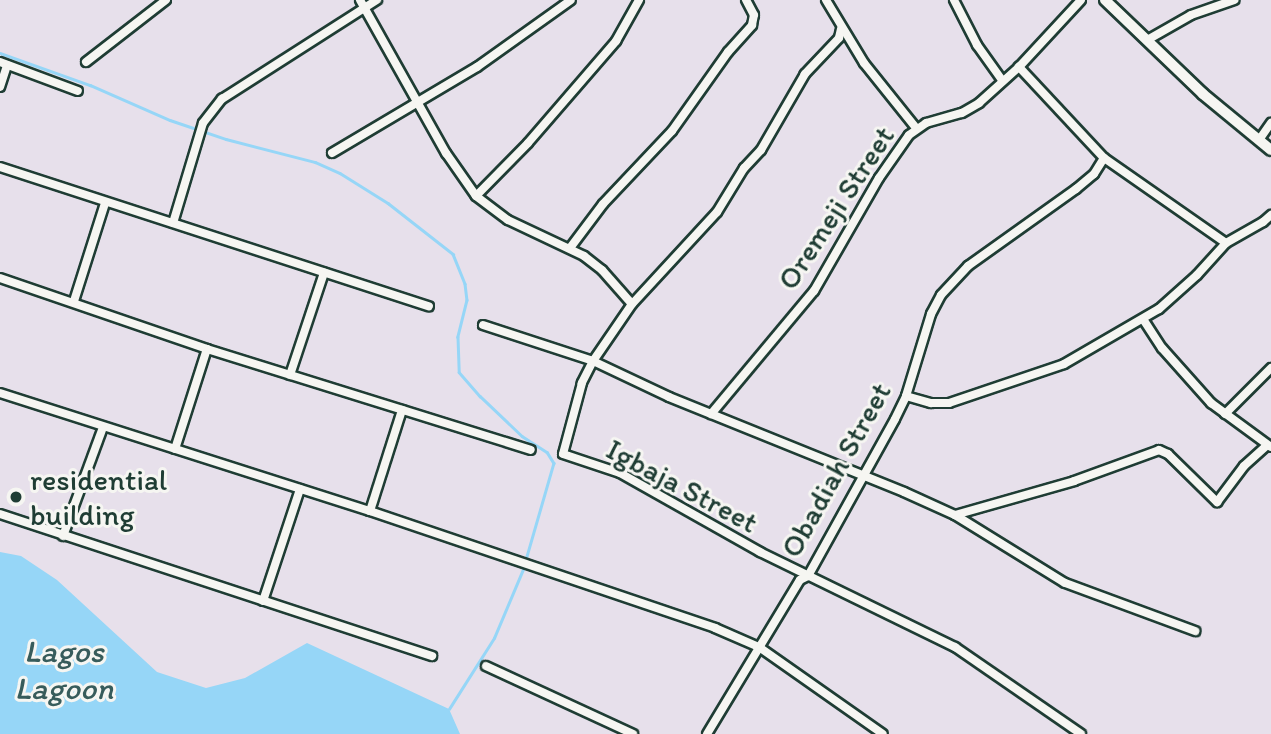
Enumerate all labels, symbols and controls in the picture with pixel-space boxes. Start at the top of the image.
street label: Oremeji Street [770,120,902,296]
street label: Obadiah Street [773,376,899,564]
street label: Igbaja Street [600,431,764,541]
place label: residential building [30,462,167,532]
marker: residential building [8,489,24,505]
water label: Lagos Lagoon [15,633,113,708]

